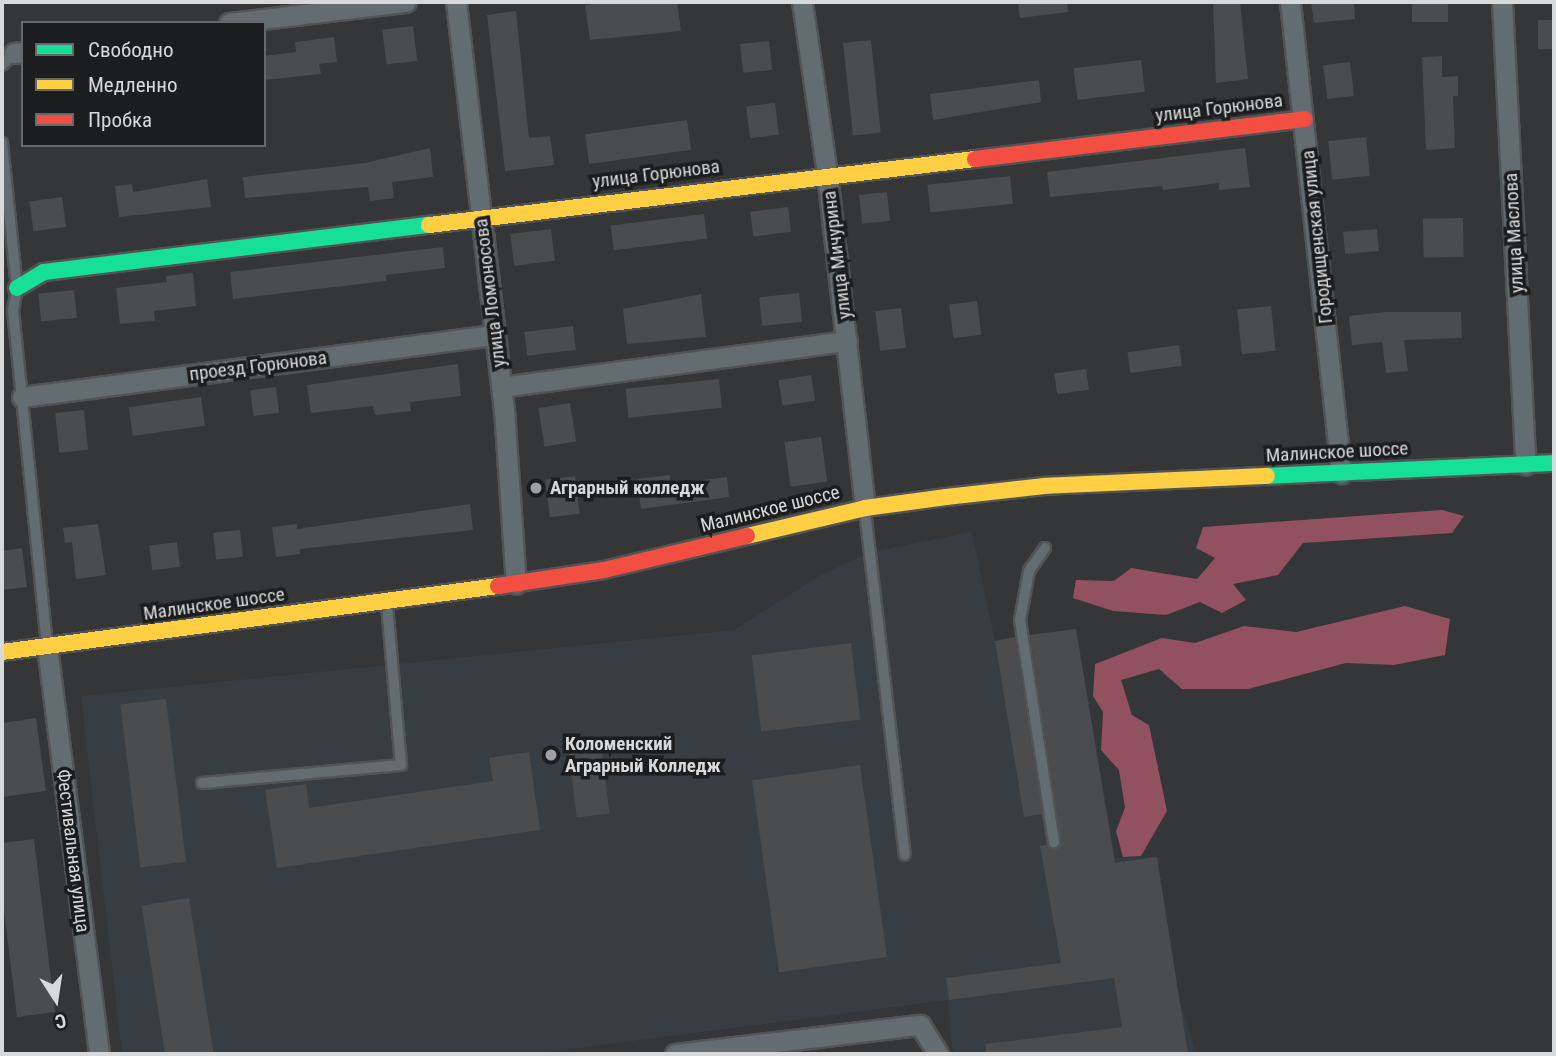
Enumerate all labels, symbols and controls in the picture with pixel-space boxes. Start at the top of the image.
legend [21,21,266,147]
text: Свободно [88,38,174,62]
text: Медленно [88,73,177,97]
street label: улица Горюнова [1154,89,1284,127]
text: Пробка [88,108,152,132]
street label: Городищенская улица [1297,149,1337,325]
street label: улица Горюнова [591,155,721,193]
street label: улица Маслова [1499,172,1529,294]
street label: улица Мичурина [818,189,856,321]
street label: улица Ломоносова [470,217,510,369]
street label: проезд Горюнова [188,346,328,386]
street label: Малинское шоссе [1265,437,1409,467]
place label: Аграрный колледж [550,477,704,499]
marker: Аграрный колледж [528,480,544,496]
street label: Малинское шоссе [698,481,842,537]
street label: Малинское шоссе [142,583,286,625]
place label: Коломенский Аграрный Колледж [565,733,721,777]
marker: Коломенский Аграрный Колледж [543,747,559,763]
street label: Фестивальная улица [52,768,94,934]
north arrow [21,965,91,1035]
text: С [53,1009,68,1033]

